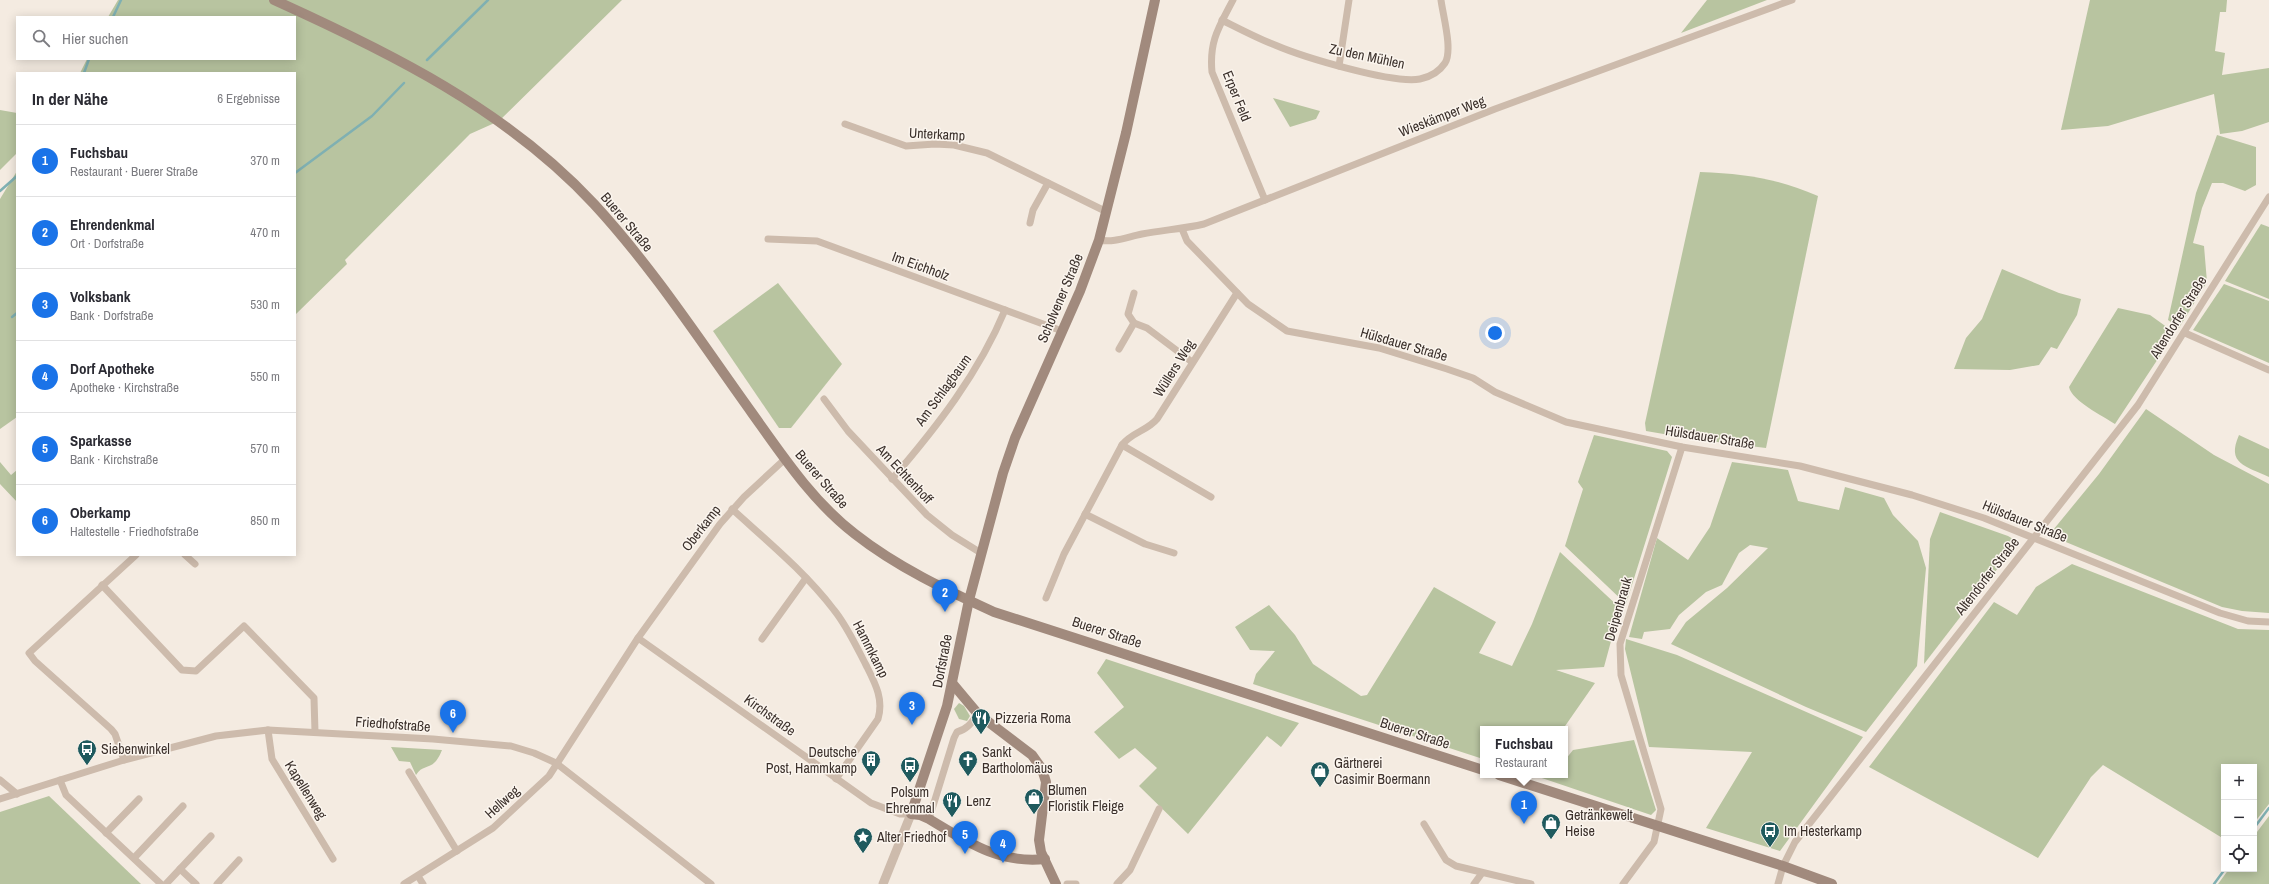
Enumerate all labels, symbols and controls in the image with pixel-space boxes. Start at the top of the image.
search box [16,16,296,60]
icon: search [30,27,52,49]
text: Hier suchen [62,28,128,49]
street label: Zu den Mühlen [1328,39,1406,73]
street label: Erper Feld [1219,68,1255,124]
text: In der Nähe [32,87,108,110]
text: 6 Ergebnisse [217,90,280,107]
street label: Wieskämper Weg [1396,91,1488,141]
street label: Unterkamp [908,124,966,144]
text: Fuchsbau [70,142,128,163]
text: 1 [42,152,48,169]
text: 370 m [250,152,280,169]
text: Restaurant · Buerer Straße [70,163,198,180]
street label: Buerer Straße [597,189,657,255]
text: Ehrendenkmal [70,214,155,235]
text: 2 [42,224,48,241]
text: 470 m [250,224,280,241]
text: Ort · Dorfstraße [70,235,144,252]
street label: Im Eichholz [890,247,952,285]
street label: Scholvener Straße [1033,251,1087,345]
street label: Altendorfer Straße [2145,272,2210,362]
text: Volksbank [70,286,131,307]
text: 3 [42,296,48,313]
text: 530 m [250,296,280,313]
text: Bank · Dorfstraße [70,307,154,324]
street label: Hülsdauer Straße [1358,323,1450,365]
your location [1485,323,1505,343]
street label: Wüllers Weg [1149,335,1199,400]
street label: Am Schlagbaum [910,351,975,430]
text: Dorf Apotheke [70,358,154,379]
text: 4 [42,368,48,385]
text: 550 m [250,368,280,385]
text: Apotheke · Kirchstraße [70,379,179,396]
street label: Hülsdauer Straße [1664,421,1756,453]
text: Sparkasse [70,430,132,451]
text: 5 [42,440,48,457]
text: 570 m [250,440,280,457]
street label: Am Echtenhoff [872,440,938,508]
street label: Buerer Straße [792,446,852,512]
text: Bank · Kirchstraße [70,451,158,468]
street label: Hülsdauer Straße [1980,496,2070,546]
street label: Oberkamp [677,501,725,555]
text: Oberkamp [70,502,131,523]
text: 6 [42,512,48,529]
text: 850 m [250,512,280,529]
text: Haltestelle · Friedhofstraße [70,523,199,540]
street label: Altendorfer Straße [1950,533,2023,619]
street label: Deipenbrauk [1600,575,1636,643]
pin: 2 [932,579,958,612]
street label: Buerer Straße [1070,612,1144,652]
street label: Hammkamp [849,617,893,681]
street label: Dorfstraße [928,633,956,689]
street label: Kirchstraße [741,690,799,740]
pin: 3 [899,692,925,725]
pin: 6 [440,700,466,733]
restaurant icon: Pizzeria Roma [970,707,992,735]
place label: Pizzeria Roma [995,709,1072,727]
street label: Friedhofstraße [355,712,431,736]
street label: Buerer Straße [1378,713,1452,753]
popup [1480,726,1568,778]
text: Fuchsbau [1495,733,1553,754]
bus stop icon: Siebenwinkel [76,738,98,766]
place label: Siebenwinkel [101,740,170,758]
place label: Deutsche Post, Hammkamp [766,743,857,777]
place label: Sankt Bartholomäus [982,743,1053,777]
building icon: Deutsche Post, Hammkamp [860,749,882,777]
church icon: Sankt Bartholomäus [957,749,979,777]
place label: Gärtnerei Casimir Boermann [1334,754,1430,788]
text: Restaurant [1495,754,1547,771]
bus stop icon: Polsum Ehrenmal [899,755,921,783]
street label: Kapellenweg [281,757,331,823]
shop icon: Gärtnerei Casimir Boermann [1309,760,1331,788]
map controls [2221,764,2257,872]
button: + [2221,764,2257,800]
street label: Hellweg [481,781,524,822]
place label: Blumen Floristik Fleige [1048,781,1124,815]
place label: Polsum Ehrenmal [885,783,935,817]
shop icon: Blumen Floristik Fleige [1023,787,1045,815]
restaurant icon: Lenz [941,790,963,818]
pin: 1 [1511,791,1537,824]
place label: Lenz [966,792,991,810]
button: − [2221,800,2257,836]
place label: Getränkewelt Heise [1565,806,1633,840]
shop icon: Getränkewelt Heise [1540,812,1562,840]
bus stop icon: Im Hesterkamp [1759,820,1781,848]
pin: 5 [952,821,978,854]
place label: Im Hesterkamp [1784,822,1862,840]
place icon: Alter Friedhof [852,826,874,854]
place label: Alter Friedhof [876,828,947,846]
pin: 4 [990,830,1016,863]
button: locate [2221,836,2257,872]

